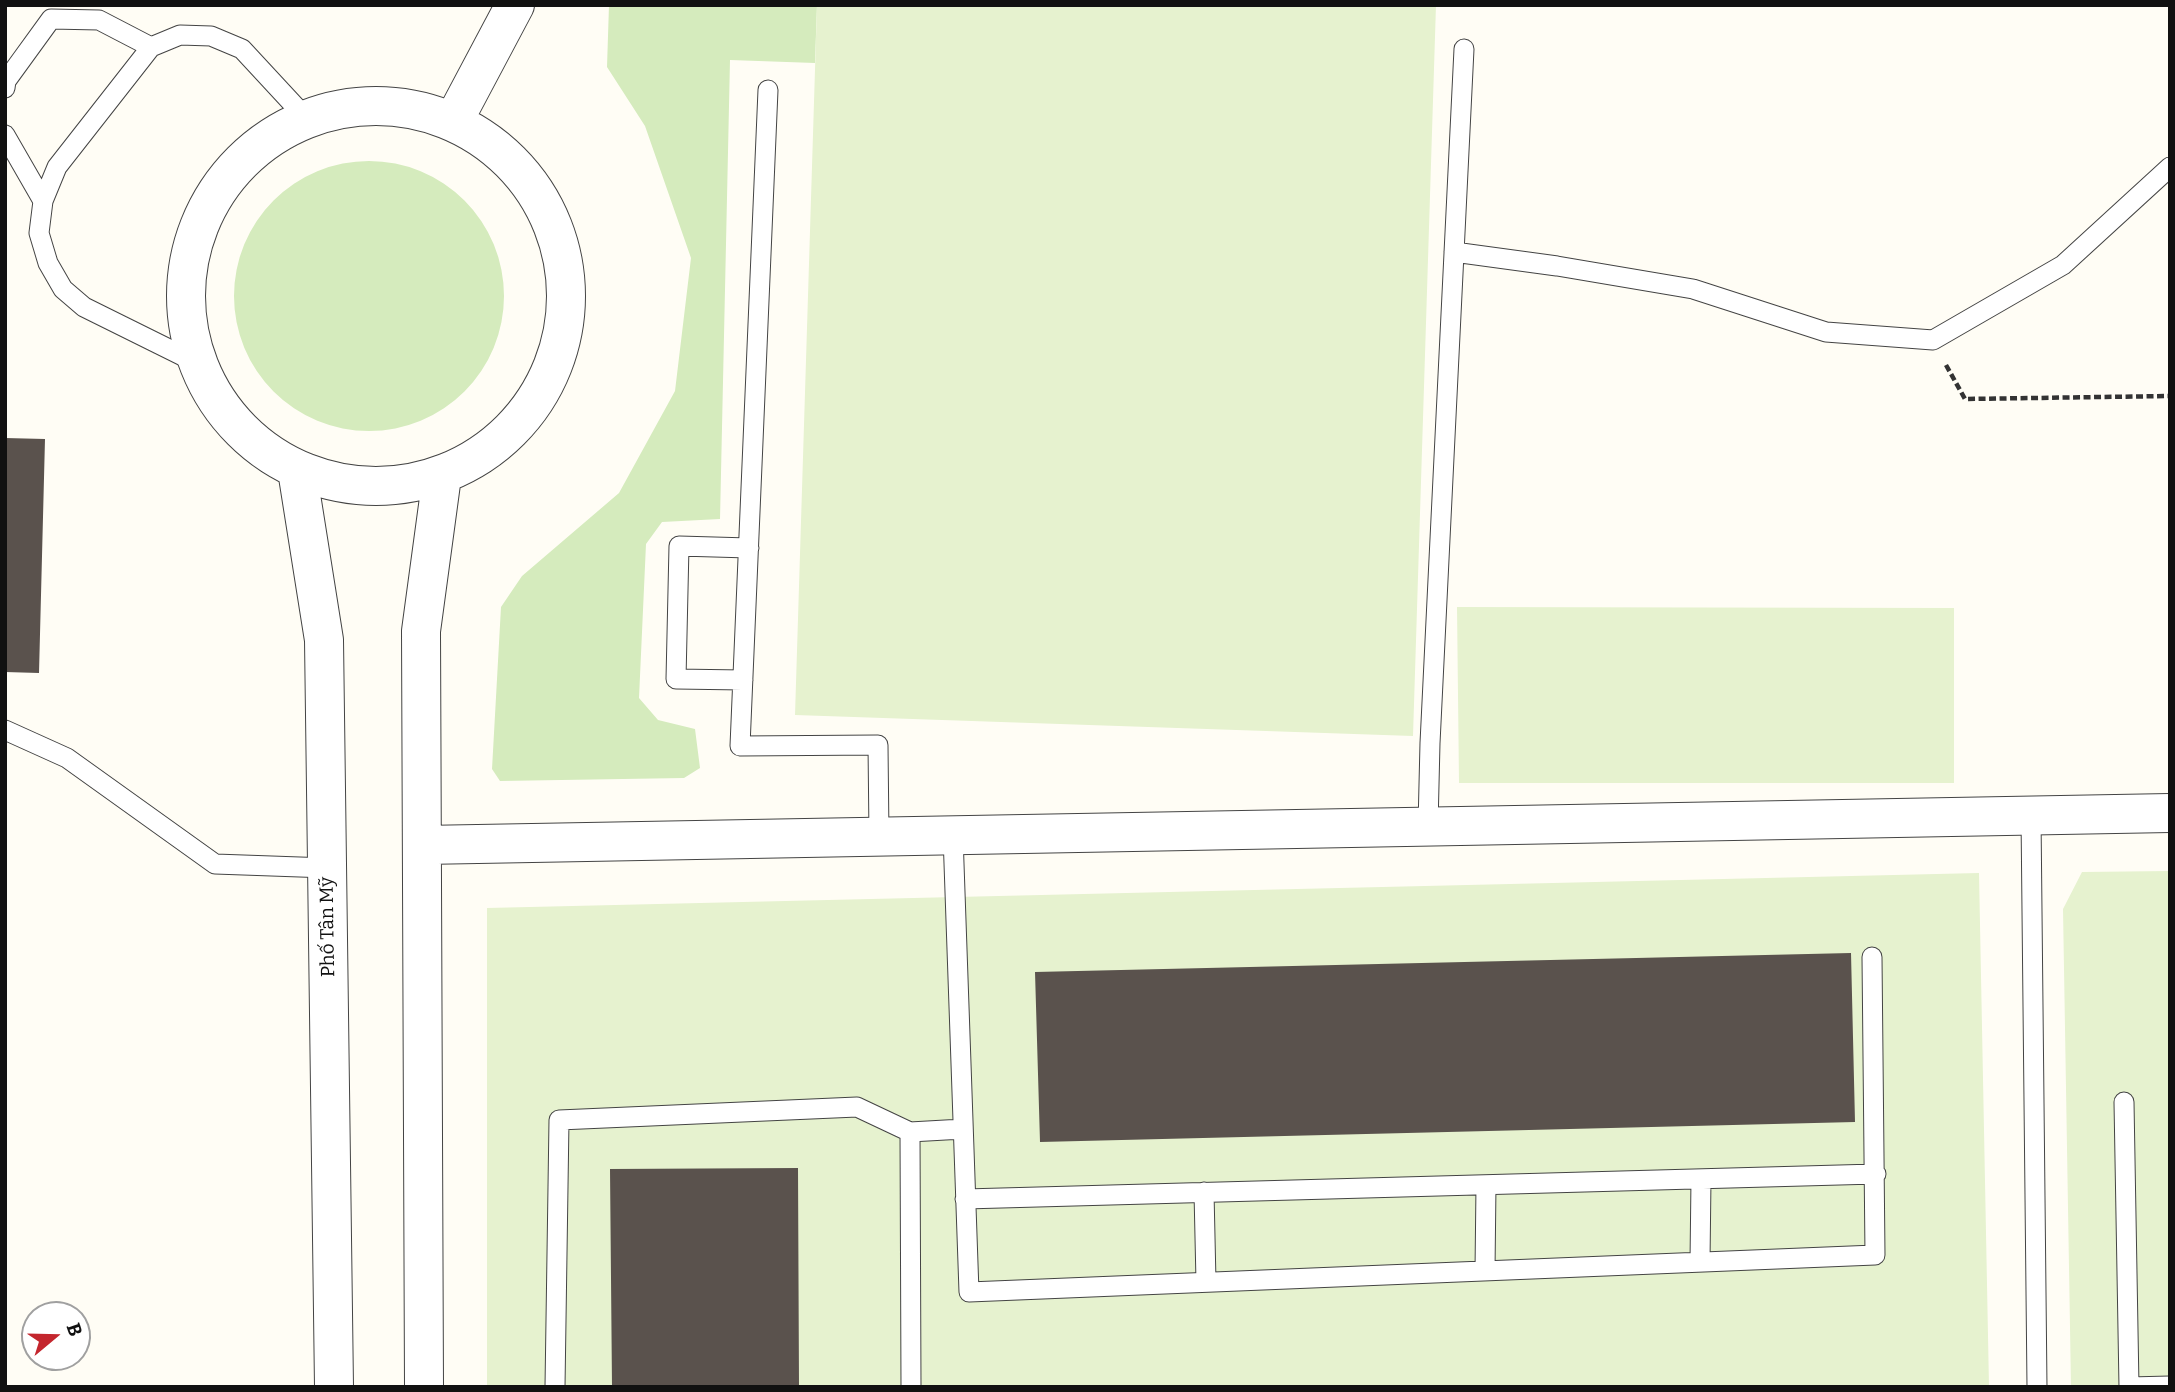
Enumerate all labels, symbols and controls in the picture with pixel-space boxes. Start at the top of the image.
street label: Phố Tân Mỹ [316,877,340,977]
north arrow [21,1301,91,1371]
text: B [62,1320,87,1339]

